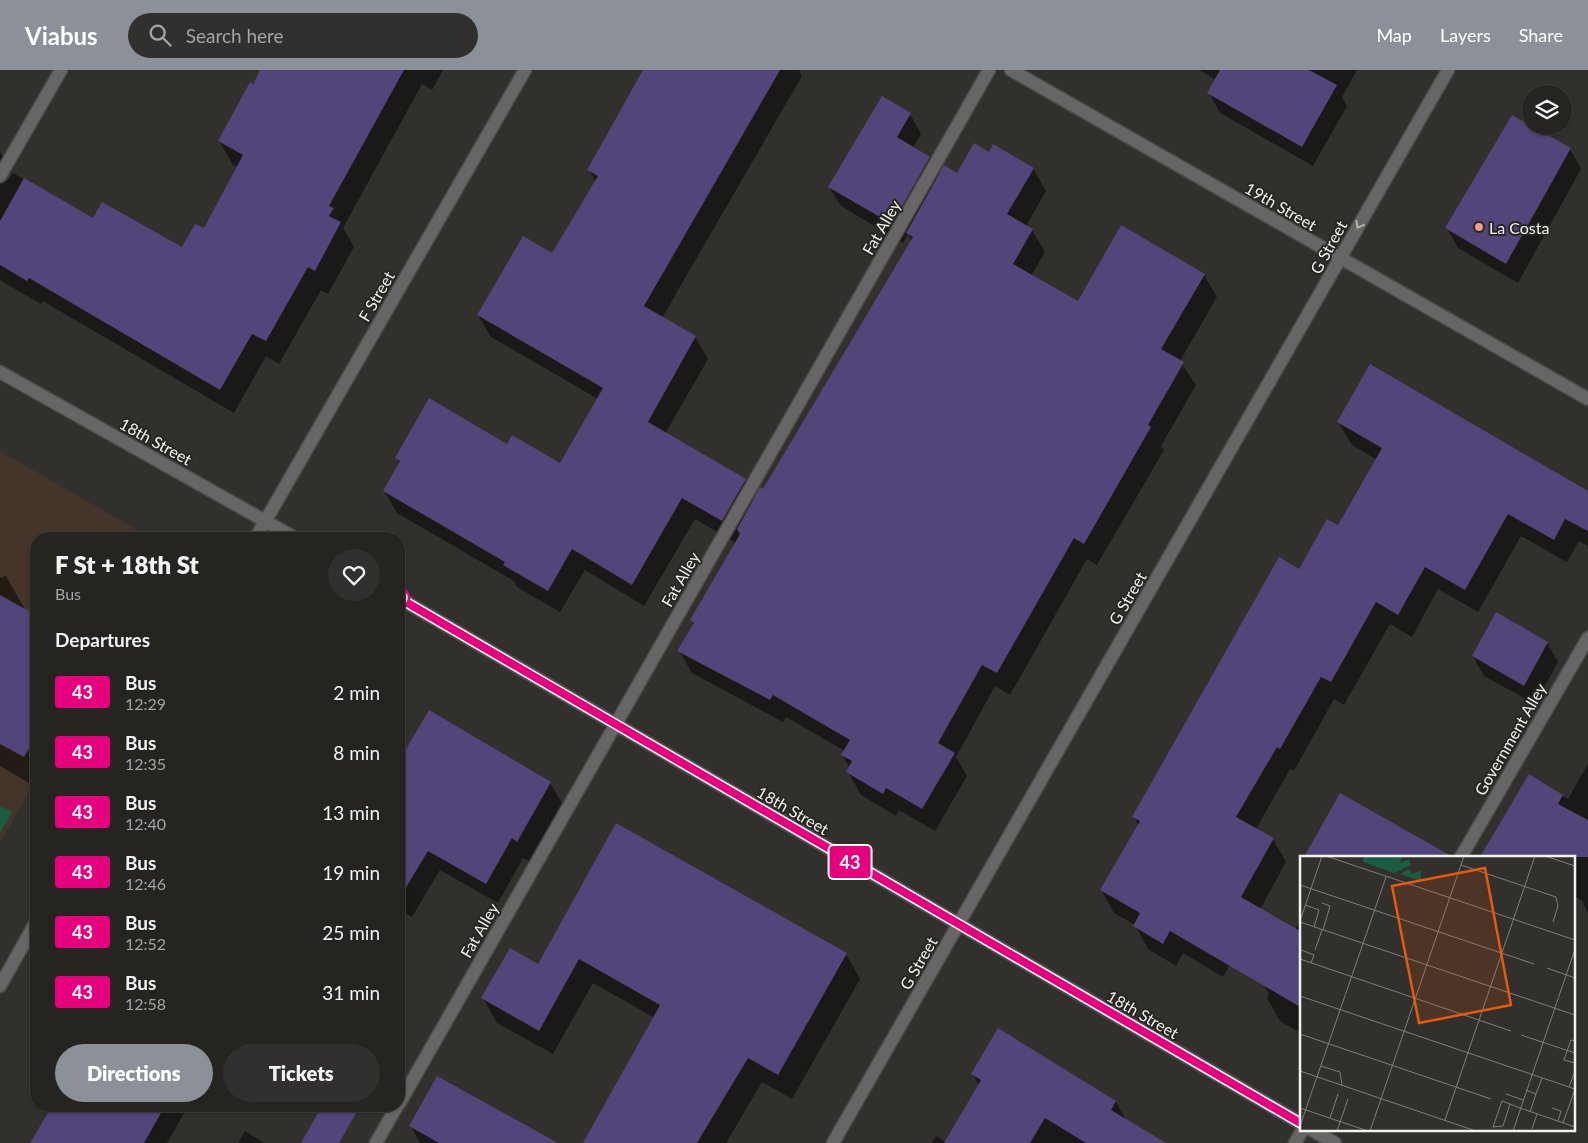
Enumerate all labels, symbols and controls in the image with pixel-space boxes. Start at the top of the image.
search box [128,13,478,58]
text: Viabus [25,21,98,50]
icon: search [146,21,174,49]
text: Search here [186,24,284,47]
text: Map [1376,24,1412,46]
text: Layers [1440,24,1491,46]
text: Share [1519,24,1563,46]
map controls [1522,85,1572,135]
button: layers [1522,85,1572,135]
street label: 19th Street [1242,178,1320,234]
street label: Fat Alley [858,196,905,258]
street label: G Street [1306,217,1350,277]
place label: La Costa [1489,218,1549,237]
one-way arrow [1356,219,1366,228]
marker: La Costa [1473,221,1485,233]
street label: F Street [354,267,398,325]
street label: 18th Street [117,413,196,469]
street label: Fat Alley [657,548,704,610]
button: heart [328,549,380,601]
text: F St + 18th St [55,550,199,579]
street label: G Street [1104,568,1150,628]
text: Bus [55,584,81,603]
unlabelled marker [388,587,410,609]
text: Departures [55,628,150,651]
text: Bus [125,671,156,694]
street label: Government Alley [1470,679,1550,798]
text: 43 [72,681,93,703]
text: 2 min [333,681,380,704]
text: 12:29 [125,694,166,713]
text: Bus [125,731,156,754]
text: 43 [72,741,93,763]
text: 8 min [333,741,380,764]
text: 12:35 [125,754,166,773]
street label: 18th Street [754,782,832,838]
text: Bus [125,791,156,814]
text: 43 [72,801,93,823]
text: 13 min [322,801,380,824]
text: 12:40 [125,814,166,833]
line badge: 43 [828,846,872,878]
text: Bus [125,851,156,874]
text: 43 [840,851,860,873]
inset map [1300,856,1576,1130]
text: 43 [72,861,93,883]
text: 19 min [322,861,380,884]
text: 12:46 [125,874,166,893]
street label: Fat Alley [456,899,503,961]
text: Bus [125,911,156,934]
text: 43 [72,921,93,943]
text: 25 min [322,921,380,944]
street label: G Street [895,933,941,993]
text: 12:52 [125,934,166,953]
text: Bus [125,971,156,994]
text: 43 [72,981,93,1003]
text: 31 min [322,981,380,1004]
street label: 18th Street [1104,986,1182,1042]
text: 12:58 [125,994,166,1013]
button: Directions [55,1044,213,1102]
button: Tickets [223,1044,380,1102]

